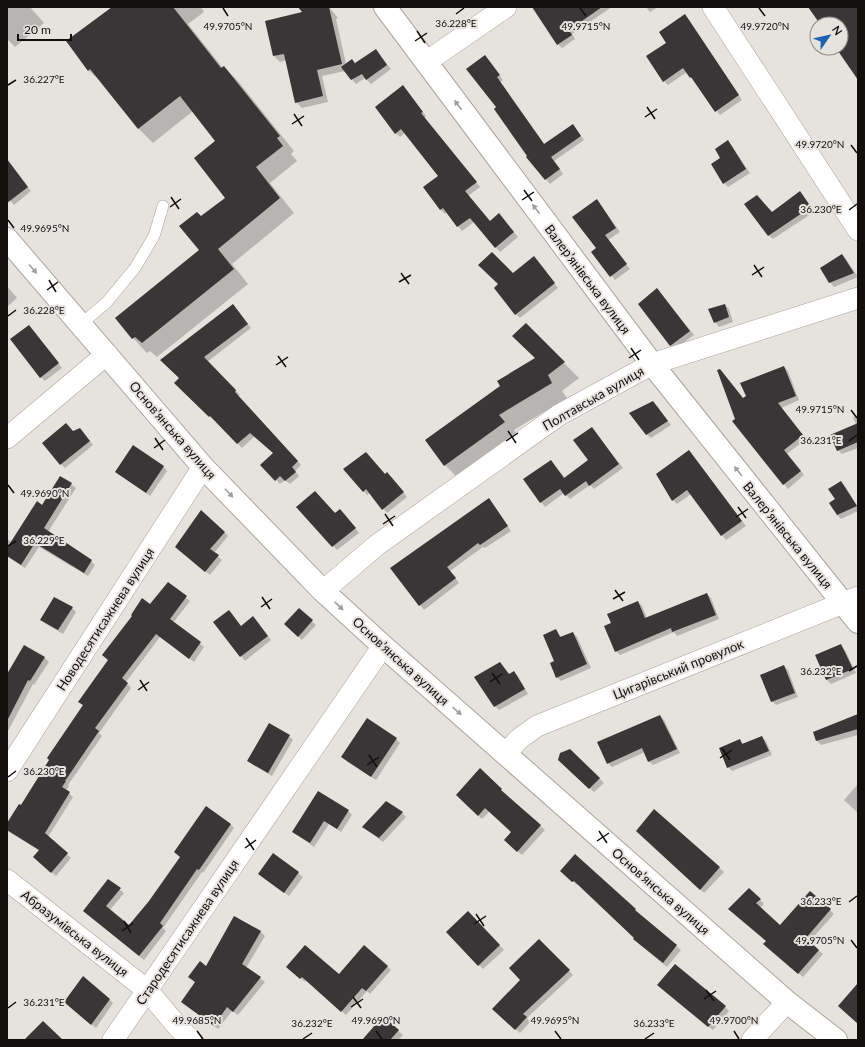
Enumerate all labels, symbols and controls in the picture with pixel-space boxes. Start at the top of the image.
scale bar [18,16,71,42]
north arrow [809,16,849,56]
text: 36.228°E [435,17,477,29]
text: 49.9705°N [204,20,252,32]
text: 49.9715°N [562,20,610,32]
text: 49.9720°N [741,20,789,32]
text: 20 m [24,22,51,37]
text: N [830,23,845,37]
text: 36.227°E [23,73,65,85]
one-way arrow [454,100,462,111]
text: 49.9720°N [796,138,844,150]
text: 36.230°E [800,203,842,215]
one-way arrow [532,204,540,215]
street label: Валер’янівська вулиця [542,221,634,337]
text: 49.9695°N [21,222,69,234]
one-way arrow [28,264,37,274]
text: 36.228°E [23,304,65,316]
street label: Полтавська вулиця [540,363,646,433]
street label: Основ’янська вулиця [126,378,220,482]
text: 49.9715°N [796,403,844,415]
text: 36.231°E [800,434,842,446]
one-way arrow [733,466,742,477]
street label: Валер’янівська вулиця [740,478,836,592]
text: 49.9690°N [21,487,69,499]
one-way arrow [224,488,234,498]
text: 36.229°E [23,534,65,546]
street label: Новодесятисажнева вулиця [53,545,157,693]
one-way arrow [334,601,345,610]
street label: Основ’янська вулиця [349,613,453,709]
street label: Цигарівський провулок [610,635,746,703]
text: 36.232°E [800,665,842,677]
one-way arrow [452,707,462,716]
text: 36.230°E [23,765,65,777]
street label: Основ’янська вулиця [609,844,713,938]
street label: Стародесятисажнева вулиця [132,856,242,1008]
street label: Абразумівська вулиця [18,886,132,980]
text: 36.233°E [800,895,842,907]
text: 49.9705°N [796,934,844,946]
text: 36.231°E [23,996,65,1008]
text: 49.9685°N [173,1014,221,1026]
text: 49.9690°N [352,1014,400,1026]
text: 49.9695°N [531,1014,579,1026]
text: 49.9700°N [710,1014,758,1026]
text: 36.232°E [291,1017,333,1029]
text: 36.233°E [633,1017,675,1029]

